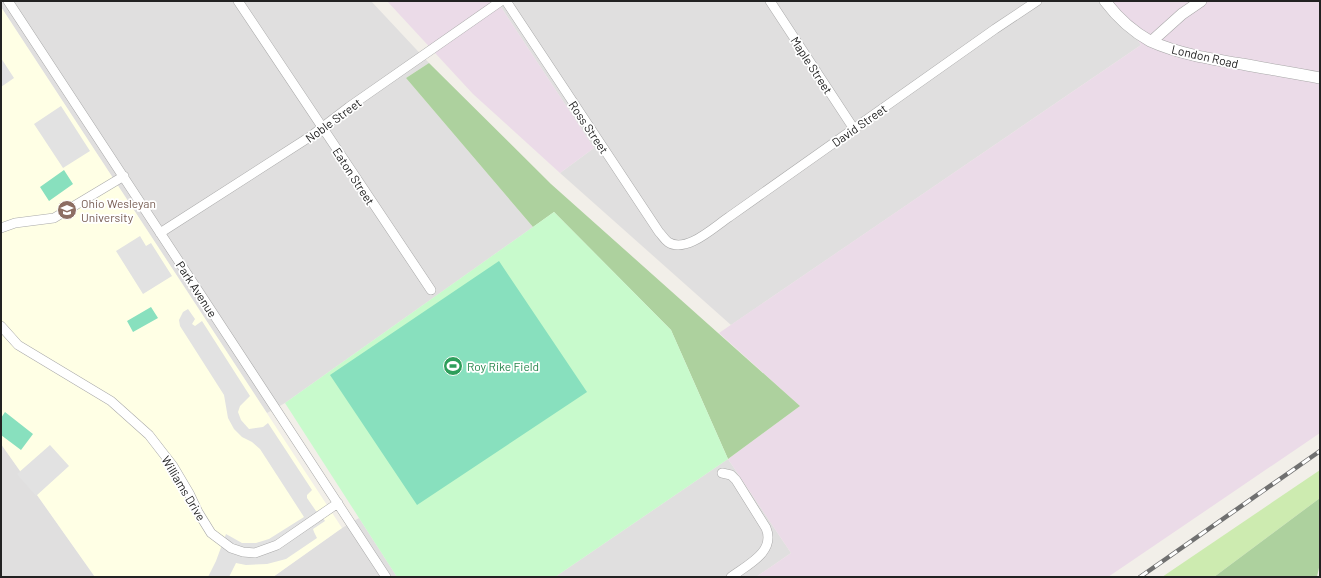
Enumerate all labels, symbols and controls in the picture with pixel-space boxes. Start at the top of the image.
street label: Maple Street [788,34,836,96]
street label: London Road [1170,42,1240,70]
street label: Noble Street [302,95,364,145]
street label: Ross Street [566,98,612,156]
street label: David Street [829,101,889,149]
street label: Eaton Street [330,145,378,207]
place label: Ohio Wesleyan University [81,196,156,224]
school or university icon: Ohio Wesleyan University [56,199,78,221]
street label: Park Avenue [174,258,220,320]
sports icon: Roy Rike Field [442,355,464,377]
place label: Roy Rike Field [467,359,539,373]
street label: Williams Drive [159,453,209,523]

